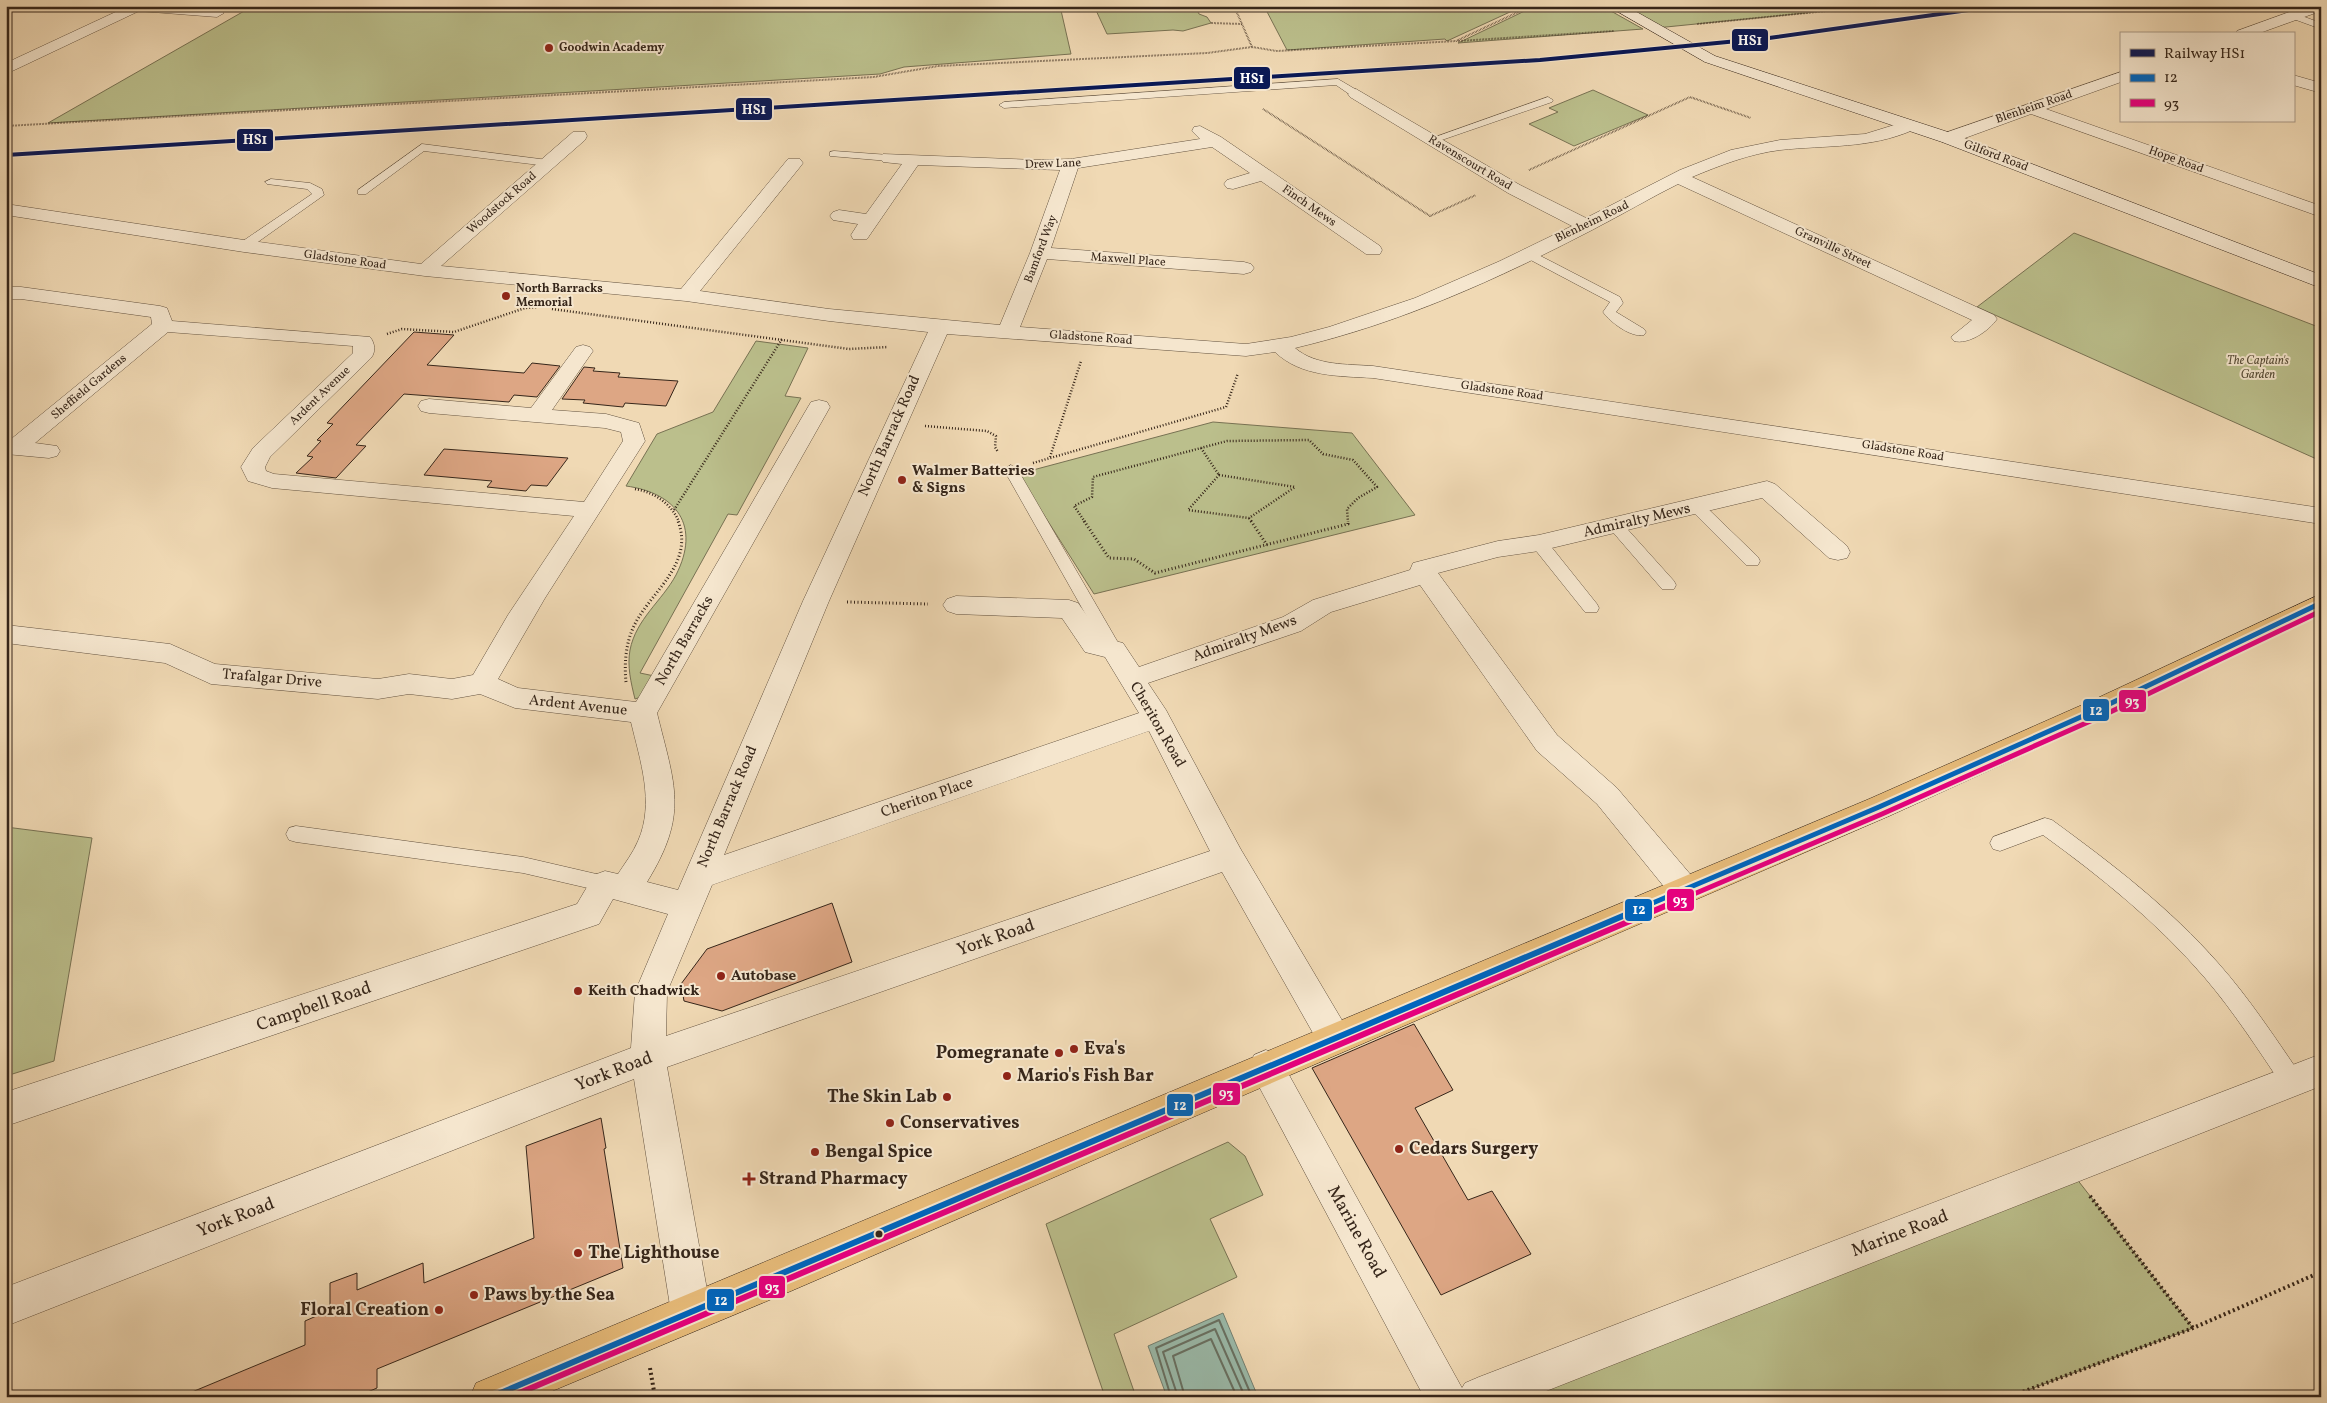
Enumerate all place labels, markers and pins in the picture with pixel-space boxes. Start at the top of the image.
place label: Goodwin Academy [559,40,664,56]
marker: Goodwin Academy [543,42,555,54]
place label: North Barracks Memorial [516,281,603,311]
marker: North Barracks Memorial [500,290,512,302]
place label: Walmer Batteries & Signs [912,461,1035,499]
marker: Walmer Batteries & Signs [896,474,908,486]
place label: Autobase [731,966,797,987]
marker: Autobase [715,970,727,982]
place label: Keith Chadwick [588,981,699,1002]
marker: Keith Chadwick [572,985,584,997]
place label: Eva's [1084,1037,1126,1062]
place label: Pomegranate [936,1041,1049,1066]
marker: Eva's [1068,1043,1080,1055]
marker: Pomegranate [1053,1047,1065,1059]
place label: Mario's Fish Bar [1017,1064,1154,1089]
marker: Mario's Fish Bar [1001,1070,1013,1082]
place label: The Skin Lab [827,1085,937,1110]
marker: The Skin Lab [941,1091,953,1103]
place label: Conservatives [900,1111,1020,1136]
marker: Conservatives [884,1117,896,1129]
place label: Cedars Surgery [1409,1137,1538,1162]
place label: Bengal Spice [825,1140,933,1165]
marker: Cedars Surgery [1393,1143,1405,1155]
marker: Bengal Spice [809,1146,821,1158]
place label: Strand Pharmacy [759,1167,908,1192]
marker: Strand Pharmacy [743,1173,755,1185]
unlabelled marker [874,1229,884,1239]
place label: The Lighthouse [588,1241,719,1266]
marker: The Lighthouse [572,1247,584,1259]
place label: Paws by the Sea [484,1283,615,1308]
marker: Paws by the Sea [468,1289,480,1301]
place label: Floral Creation [300,1298,429,1323]
marker: Floral Creation [433,1304,445,1316]

